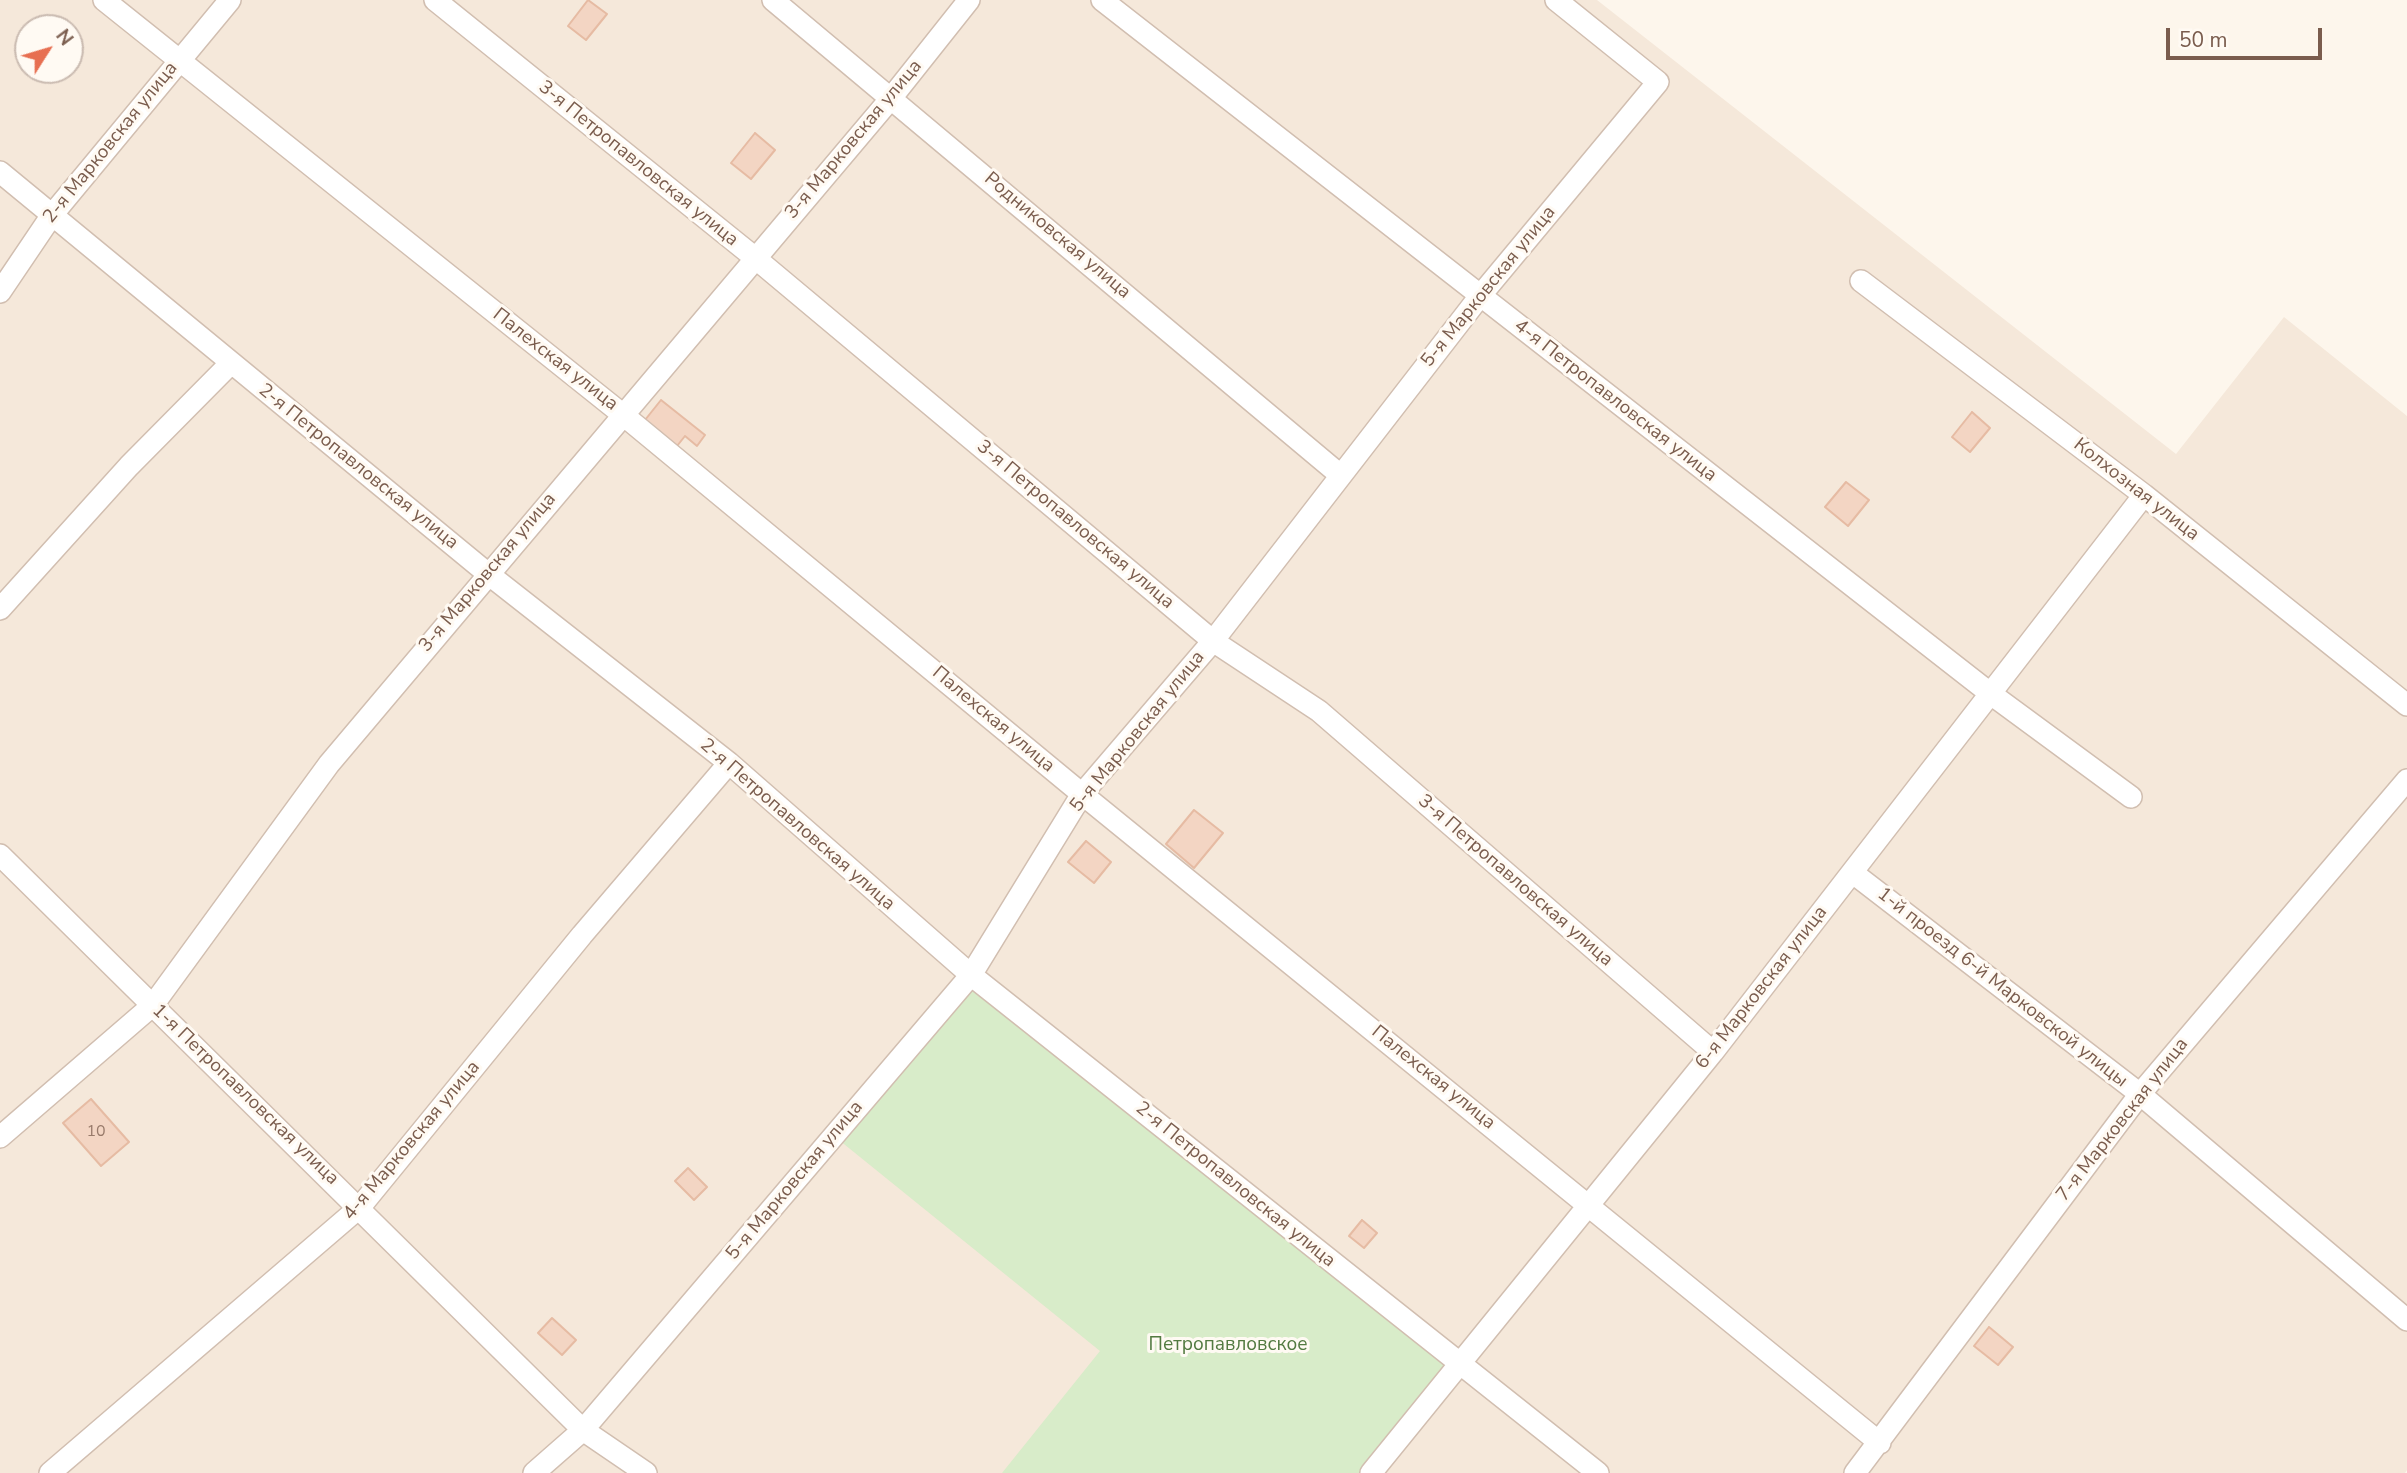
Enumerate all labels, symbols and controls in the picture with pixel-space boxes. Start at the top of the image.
north arrow [14,14,84,84]
scale bar [2169,14,2325,58]
text: N [50,24,79,51]
text: 50 m [2179,26,2228,54]
street label: 3-я Марковская улица [781,56,927,224]
street label: 2-я Марковская улица [39,58,183,228]
street label: 3-я Петропавловская улица [533,76,743,252]
street label: Родниковская улица [979,168,1135,304]
street label: 5-я Марковская улица [1417,202,1561,372]
street label: Палехская улица [488,304,622,416]
street label: 4-я Петропавловская улица [1509,315,1721,487]
street label: 2-я Петропавловская улица [253,379,463,555]
street label: Колхозная улица [2069,434,2203,546]
street label: 3-я Петропавловская улица [972,436,1178,614]
street label: 3-я Марковская улица [415,489,561,657]
street label: 5-я Марковская улица [1066,647,1210,817]
street label: Палехская улица [927,662,1059,778]
street label: 2-я Петропавловская улица [695,734,899,916]
street label: 3-я Петропавловская улица [1413,790,1617,972]
street label: 1-й проезд 6-й Марковской улицы [1872,883,2132,1093]
street label: 6-я Марковская улица [1691,902,1833,1074]
street label: 1-я Петропавловская улица [147,1000,343,1190]
street label: Палехская улица [1366,1021,1500,1135]
street label: 7-я Марковская улица [2052,1034,2194,1206]
street label: 4-я Марковская улица [339,1057,485,1225]
street label: 5-я Марковская улица [722,1097,868,1265]
street label: 2-я Петропавловская улица [1130,1097,1340,1273]
house number: 10 [86,1122,106,1142]
park label: Петропавловское [1149,1334,1307,1356]

